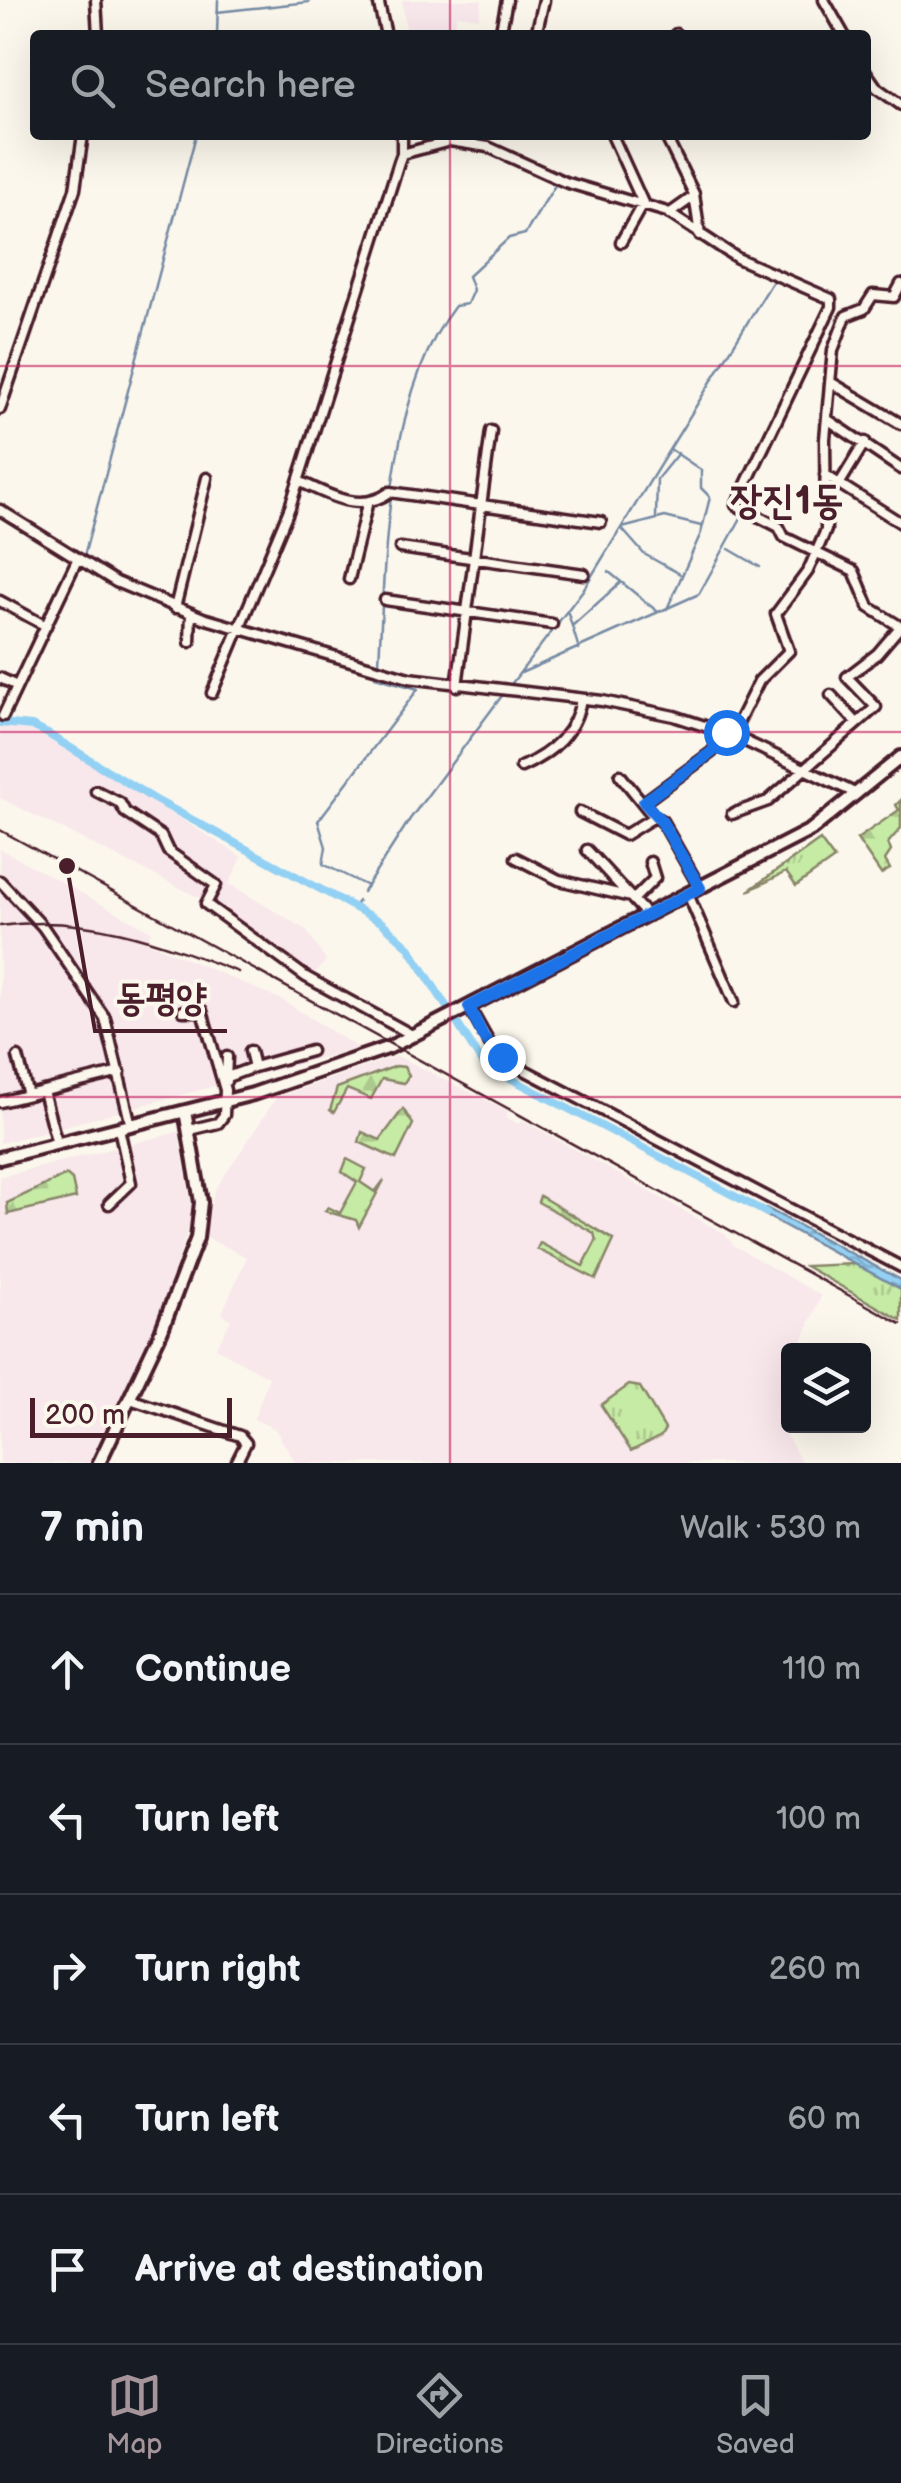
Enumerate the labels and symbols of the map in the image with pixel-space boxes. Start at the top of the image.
district label: 장진1동 [730,477,844,525]
route start [704,710,750,756]
callout: 동평양 [95,963,227,1031]
text: 동평양 [115,976,207,1021]
route end [480,1035,526,1081]
scale bar [30,1393,232,1438]

